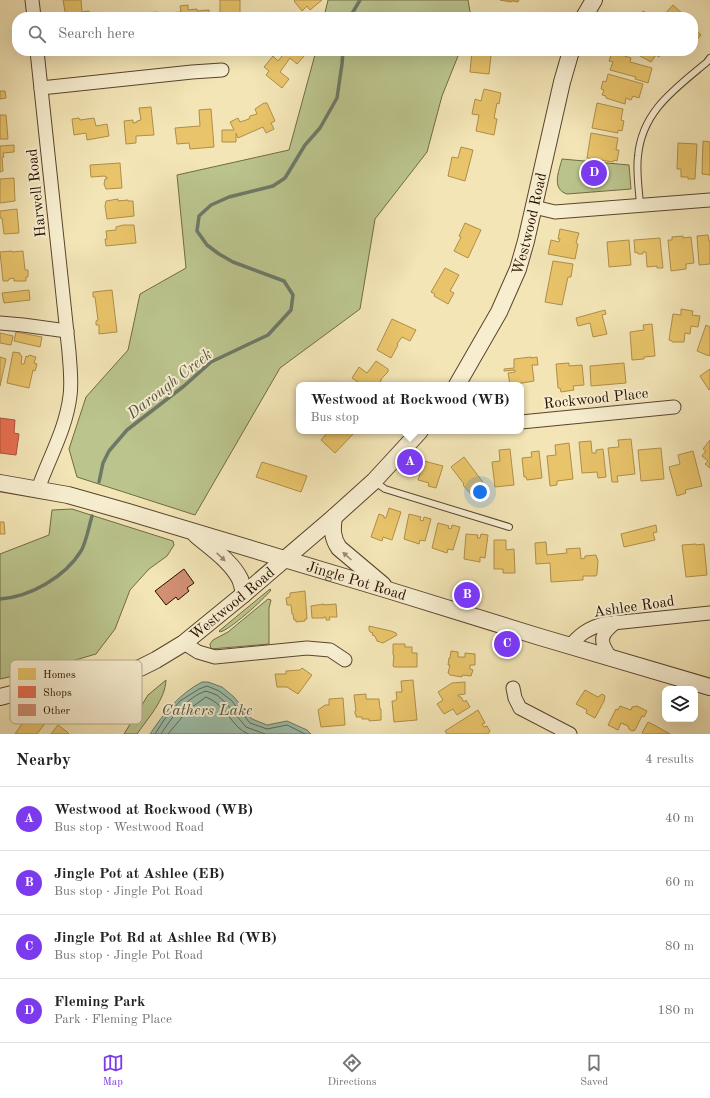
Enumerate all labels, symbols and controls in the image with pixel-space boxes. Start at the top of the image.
search box [12,12,698,56]
icon: search [26,23,48,45]
text: Search here [58,27,135,42]
street label: Harwell Road [25,148,50,238]
pin: D [581,158,607,188]
street label: Westwood Road [511,171,550,277]
water label: Darough Creek [124,346,216,423]
popup [296,382,524,434]
street label: Rockwood Place [543,387,649,412]
text: Westwood at Rockwood (WB) [310,393,510,408]
text: Bus stop [310,411,359,424]
pin: A [397,447,423,477]
your location [470,482,490,502]
one-way arrow [342,551,353,560]
one-way arrow [215,552,226,561]
street label: Jingle Pot Road [304,560,408,604]
street label: Westwood Road [188,565,278,644]
pin: B [454,580,480,610]
street label: Ashlee Road [593,594,676,621]
pin: C [494,629,520,659]
legend [10,660,142,724]
text: Homes [43,670,76,681]
map controls [662,686,698,722]
button: layers [662,686,698,722]
text: Shops [43,688,72,699]
water label: Cathers Lake [161,703,253,719]
text: Other [43,706,71,717]
text: Nearby [16,752,71,769]
text: 4 results [645,753,694,766]
text: Westwood at Rockwood (WB) [54,803,253,818]
text: A [24,812,34,825]
text: 40 m [665,812,694,825]
text: Bus stop · Westwood Road [54,821,204,834]
text: Jingle Pot at Ashlee (EB) [54,867,225,882]
text: B [24,876,34,889]
text: 60 m [665,876,694,889]
text: Bus stop · Jingle Pot Road [54,885,203,898]
text: Jingle Pot Rd at Ashlee Rd (WB) [54,931,277,946]
text: C [25,940,33,953]
text: 80 m [665,940,694,953]
text: Bus stop · Jingle Pot Road [54,949,203,962]
text: Fleming Park [54,995,145,1010]
text: D [24,1004,34,1017]
text: 180 m [657,1004,694,1017]
text: Park · Fleming Place [54,1013,172,1026]
tab: Map [102,1052,124,1090]
tab: Directions [328,1052,376,1090]
tab: Saved [580,1052,608,1090]

